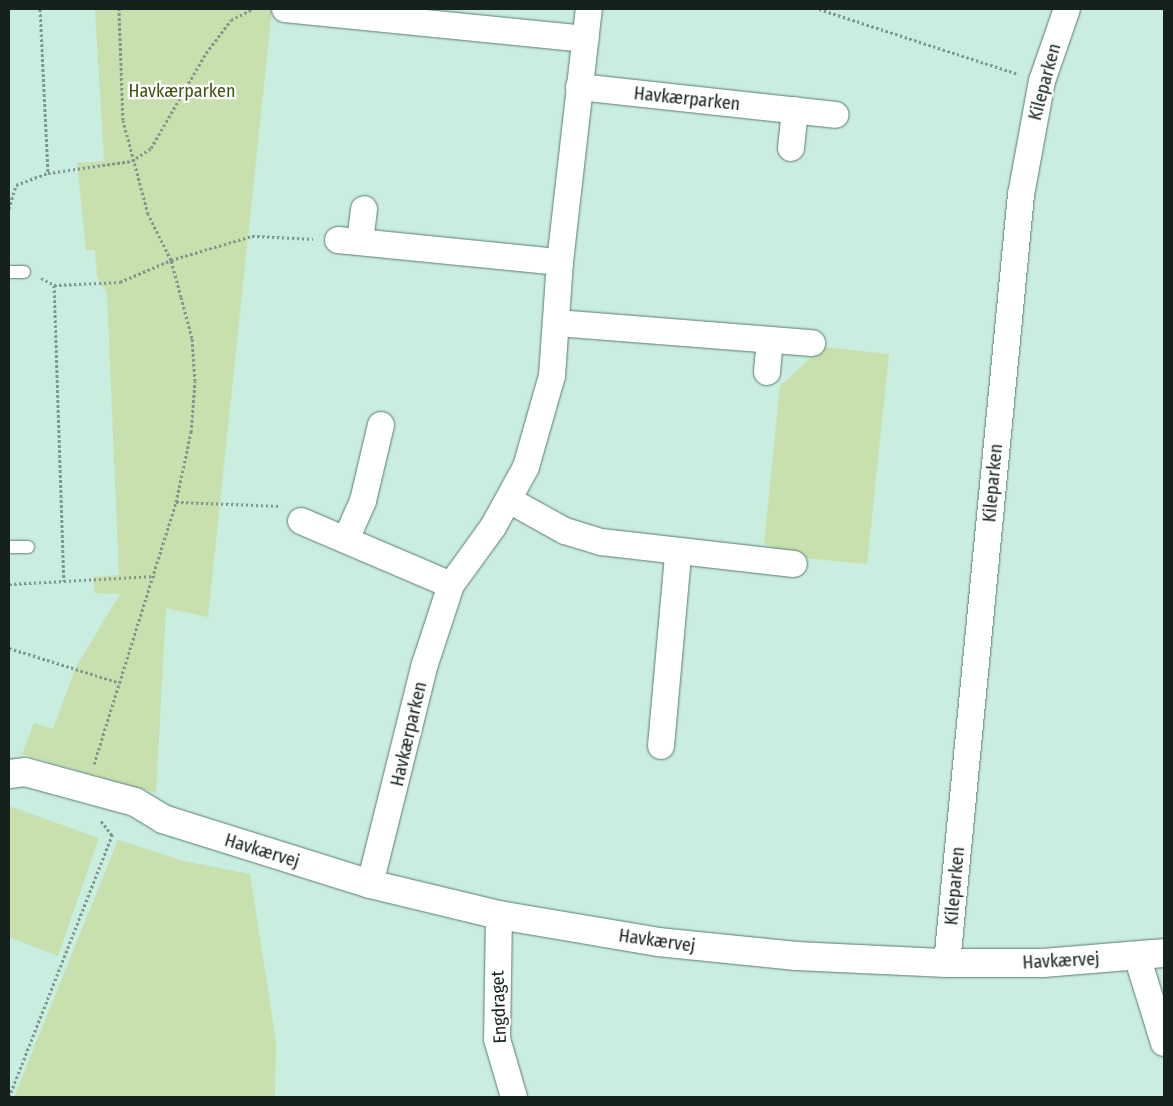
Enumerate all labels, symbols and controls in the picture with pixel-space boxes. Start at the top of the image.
street label: Kileparken [1024,41,1066,123]
park label: Havkærparken [129,80,235,102]
street label: Havkærparken [633,83,741,115]
street label: Kileparken [979,443,1007,523]
street label: Havkærparken [386,680,432,788]
street label: Havkærvej [222,829,302,873]
street label: Kileparken [941,846,969,926]
street label: Havkærvej [617,925,697,957]
street label: Havkærvej [1022,948,1100,974]
street label: Engdraget [487,970,511,1044]

